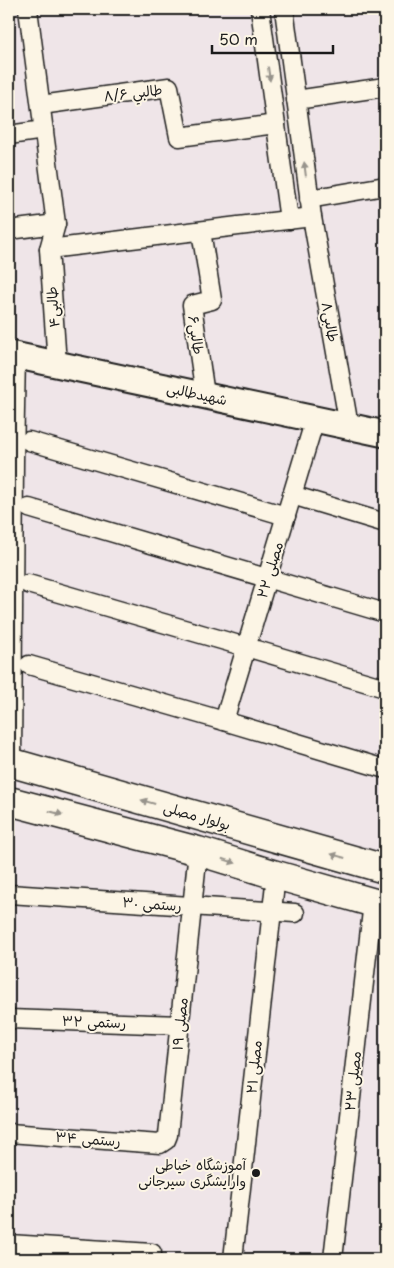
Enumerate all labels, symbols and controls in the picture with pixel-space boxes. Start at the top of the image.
scale bar [212,22,333,54]
text: 50 m [219,27,258,50]
one-way arrow [265,67,273,83]
street label: طالبي ۸/۶ [102,78,164,110]
one-way arrow [301,161,309,177]
street label: طالبی۴ [41,286,64,328]
street label: طالبی۸ [317,300,344,344]
street label: طالبی۶ [183,314,210,356]
street label: شهیدطالبی [165,377,229,410]
street label: مصلی ۲۲ [251,539,288,601]
street label: بولوار مصلی [161,796,233,835]
one-way arrow [141,797,156,805]
one-way arrow [48,810,63,818]
one-way arrow [331,852,346,860]
one-way arrow [222,857,237,865]
street label: رستمی ۳۰ [122,891,182,916]
street label: مصلی ۱۹ [166,996,193,1051]
street label: رستمی ۳۲ [62,1010,127,1033]
street label: مصلی ۲۱ [240,1039,267,1095]
street label: مصلی ۲۳ [339,1050,366,1112]
street label: رستمی ۳۴ [55,1126,121,1151]
place label: آموزشگاه خیاطی وارایشگری سیرجانی [138,1154,247,1191]
marker: آموزشگاه خیاطی وارایشگری سیرجانی [250,1167,262,1179]

